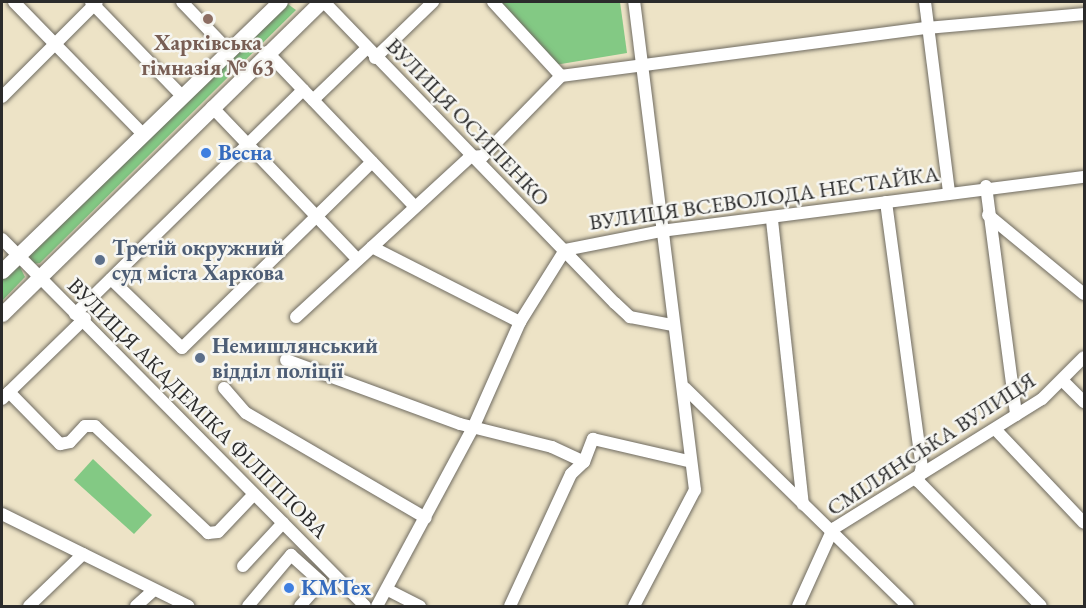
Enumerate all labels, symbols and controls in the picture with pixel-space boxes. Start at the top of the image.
marker: Харківська гімназія № 63 [201,12,215,26]
place label: Харківська гімназія № 63 [141,29,275,80]
street label: ВУЛИЦЯ ОСИПЕНКО [381,32,555,212]
place label: Весна [218,140,272,166]
marker: Весна [199,146,213,160]
street label: ВУЛИЦЯ ВСЕВОЛОДА НЕСТАЙКА [587,160,941,236]
place label: Третій окружний суд міста Харкова [112,234,284,286]
marker: Третій окружний суд міста Харкова [93,253,107,267]
street label: ВУЛИЦЯ АКАДЕМІКА ФІЛІППОВА [62,272,334,544]
place label: Немишлянський відділ поліції [212,332,378,384]
marker: Немишлянський відділ поліції [193,351,207,365]
street label: СМІЛЯНСЬКА ВУЛИЦЯ [822,367,1040,521]
place label: KMTex [301,575,371,601]
marker: KMTex [282,581,296,595]

